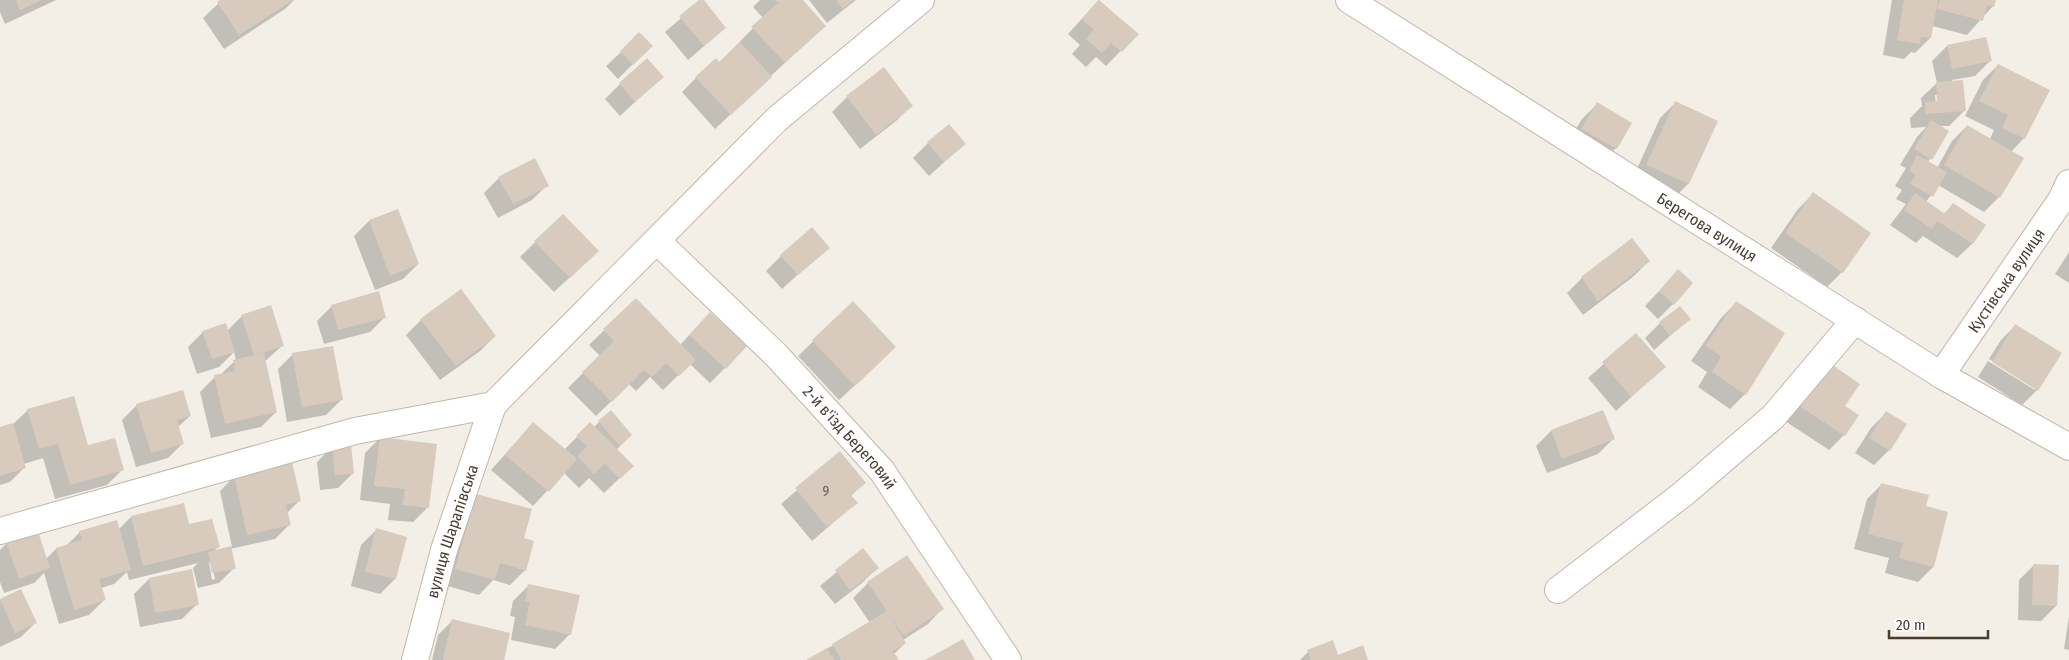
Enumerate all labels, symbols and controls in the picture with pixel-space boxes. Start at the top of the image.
street label: Берегова вулиця [1654,188,1761,266]
street label: Кустівська вулиця [1964,224,2048,336]
street label: 2-й в'їзд Береговий [799,381,901,493]
street label: вулиця Шарапівська [422,462,482,600]
house number: 9 [823,483,830,500]
scale bar [1889,608,1988,640]
text: 20 m [1896,616,1926,634]

